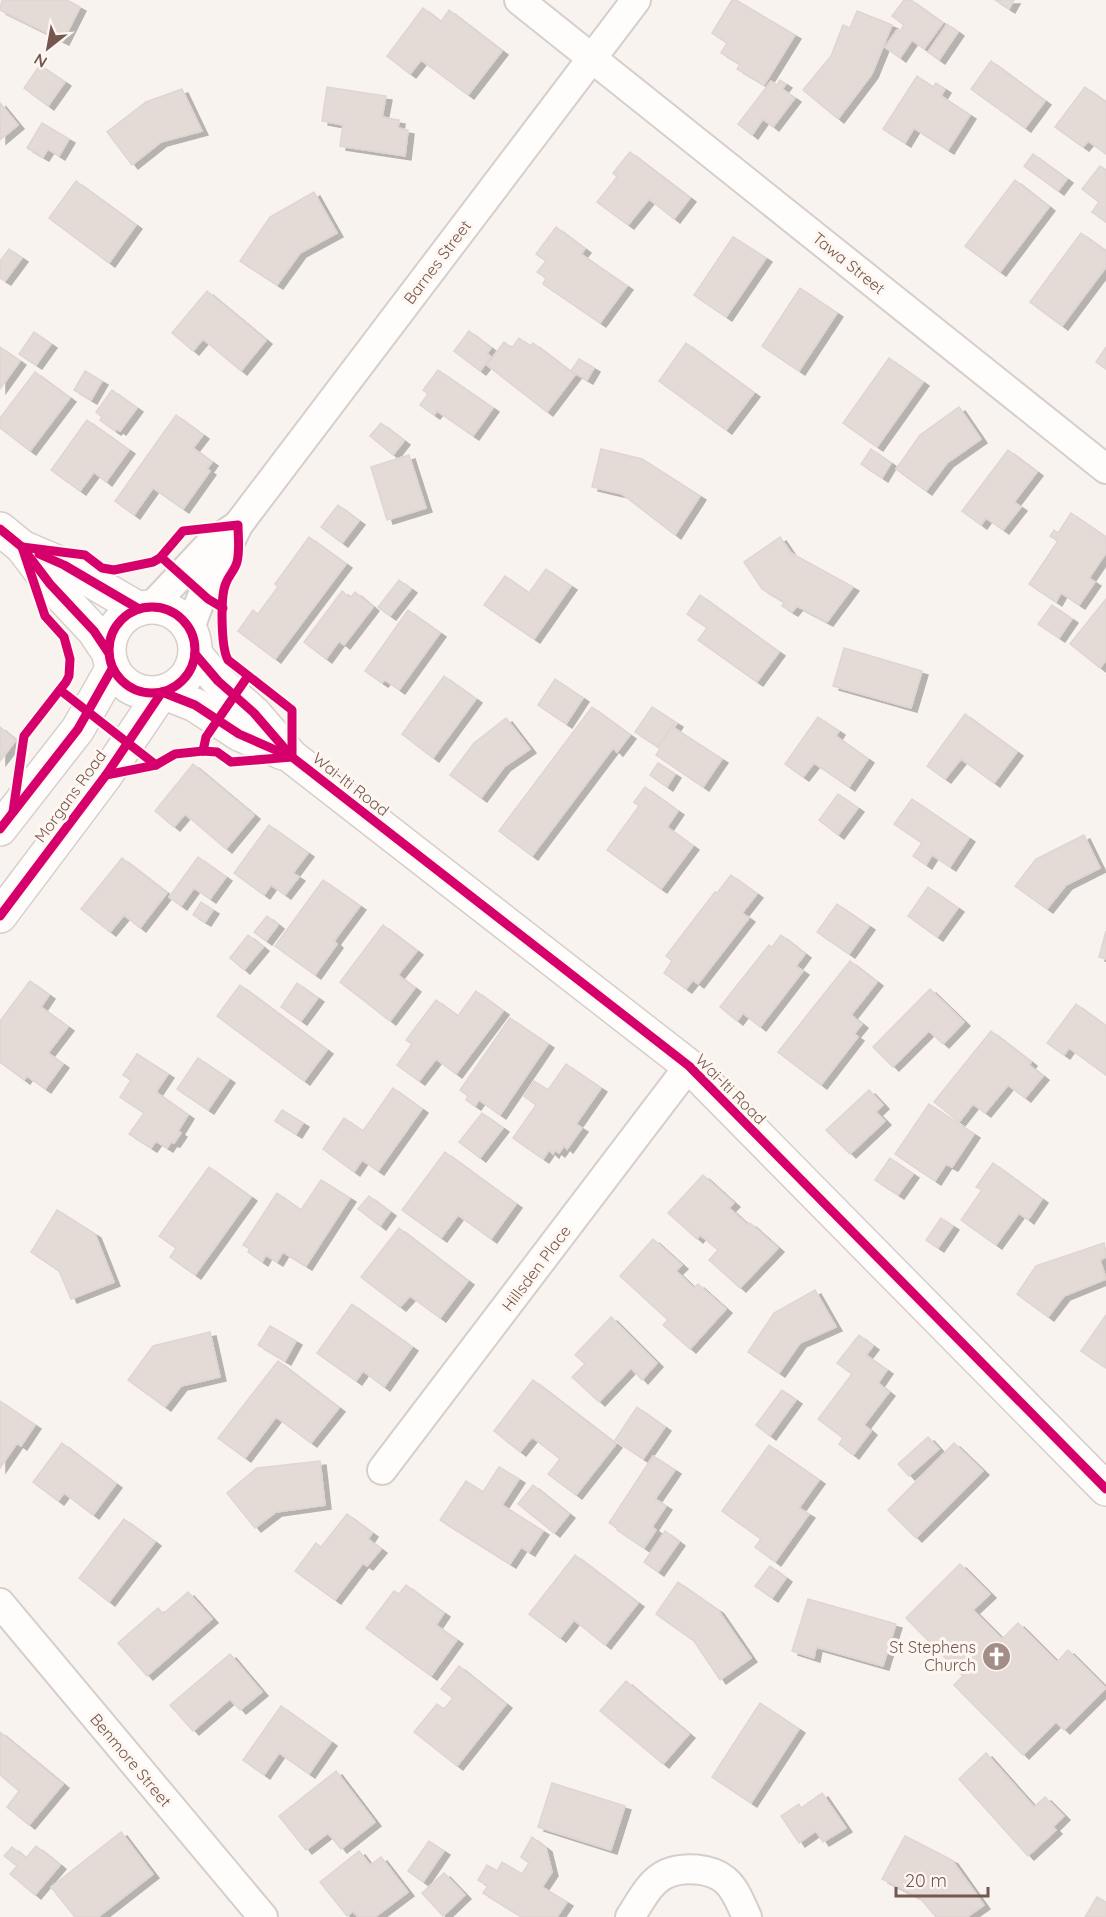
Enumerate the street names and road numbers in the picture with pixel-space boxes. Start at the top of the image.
street label: Barnes Street [399,216,475,308]
street label: Tawa Street [809,228,889,298]
street label: Morgans Road [30,746,110,846]
street label: Wai-Iti Road [309,748,393,820]
street label: Wai-Iti Road [692,1050,770,1128]
street label: Hillsden Place [497,1221,575,1315]
street label: Benmore Street [86,1709,176,1811]

